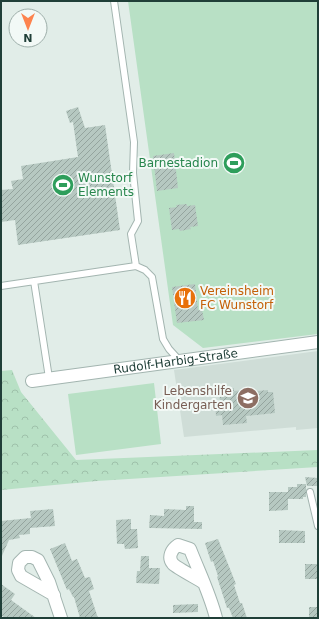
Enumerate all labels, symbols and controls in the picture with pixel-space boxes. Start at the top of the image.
north arrow [8,8,48,48]
text: N [23,31,33,44]
sports icon: Barnestadion [221,150,247,176]
place label: Barnestadion [138,156,218,170]
place label: Wunstorf Elements [78,171,134,199]
sports icon: Wunstorf Elements [50,172,76,198]
place label: Vereinsheim FC Wunstorf [200,284,274,312]
restaurant icon: Vereinsheim FC Wunstorf [172,285,198,311]
street label: Rudolf-Harbig-Straße [113,346,239,377]
place label: Lebenshilfe Kindergarten [154,384,232,412]
school or university icon: Lebenshilfe Kindergarten [235,385,261,411]

